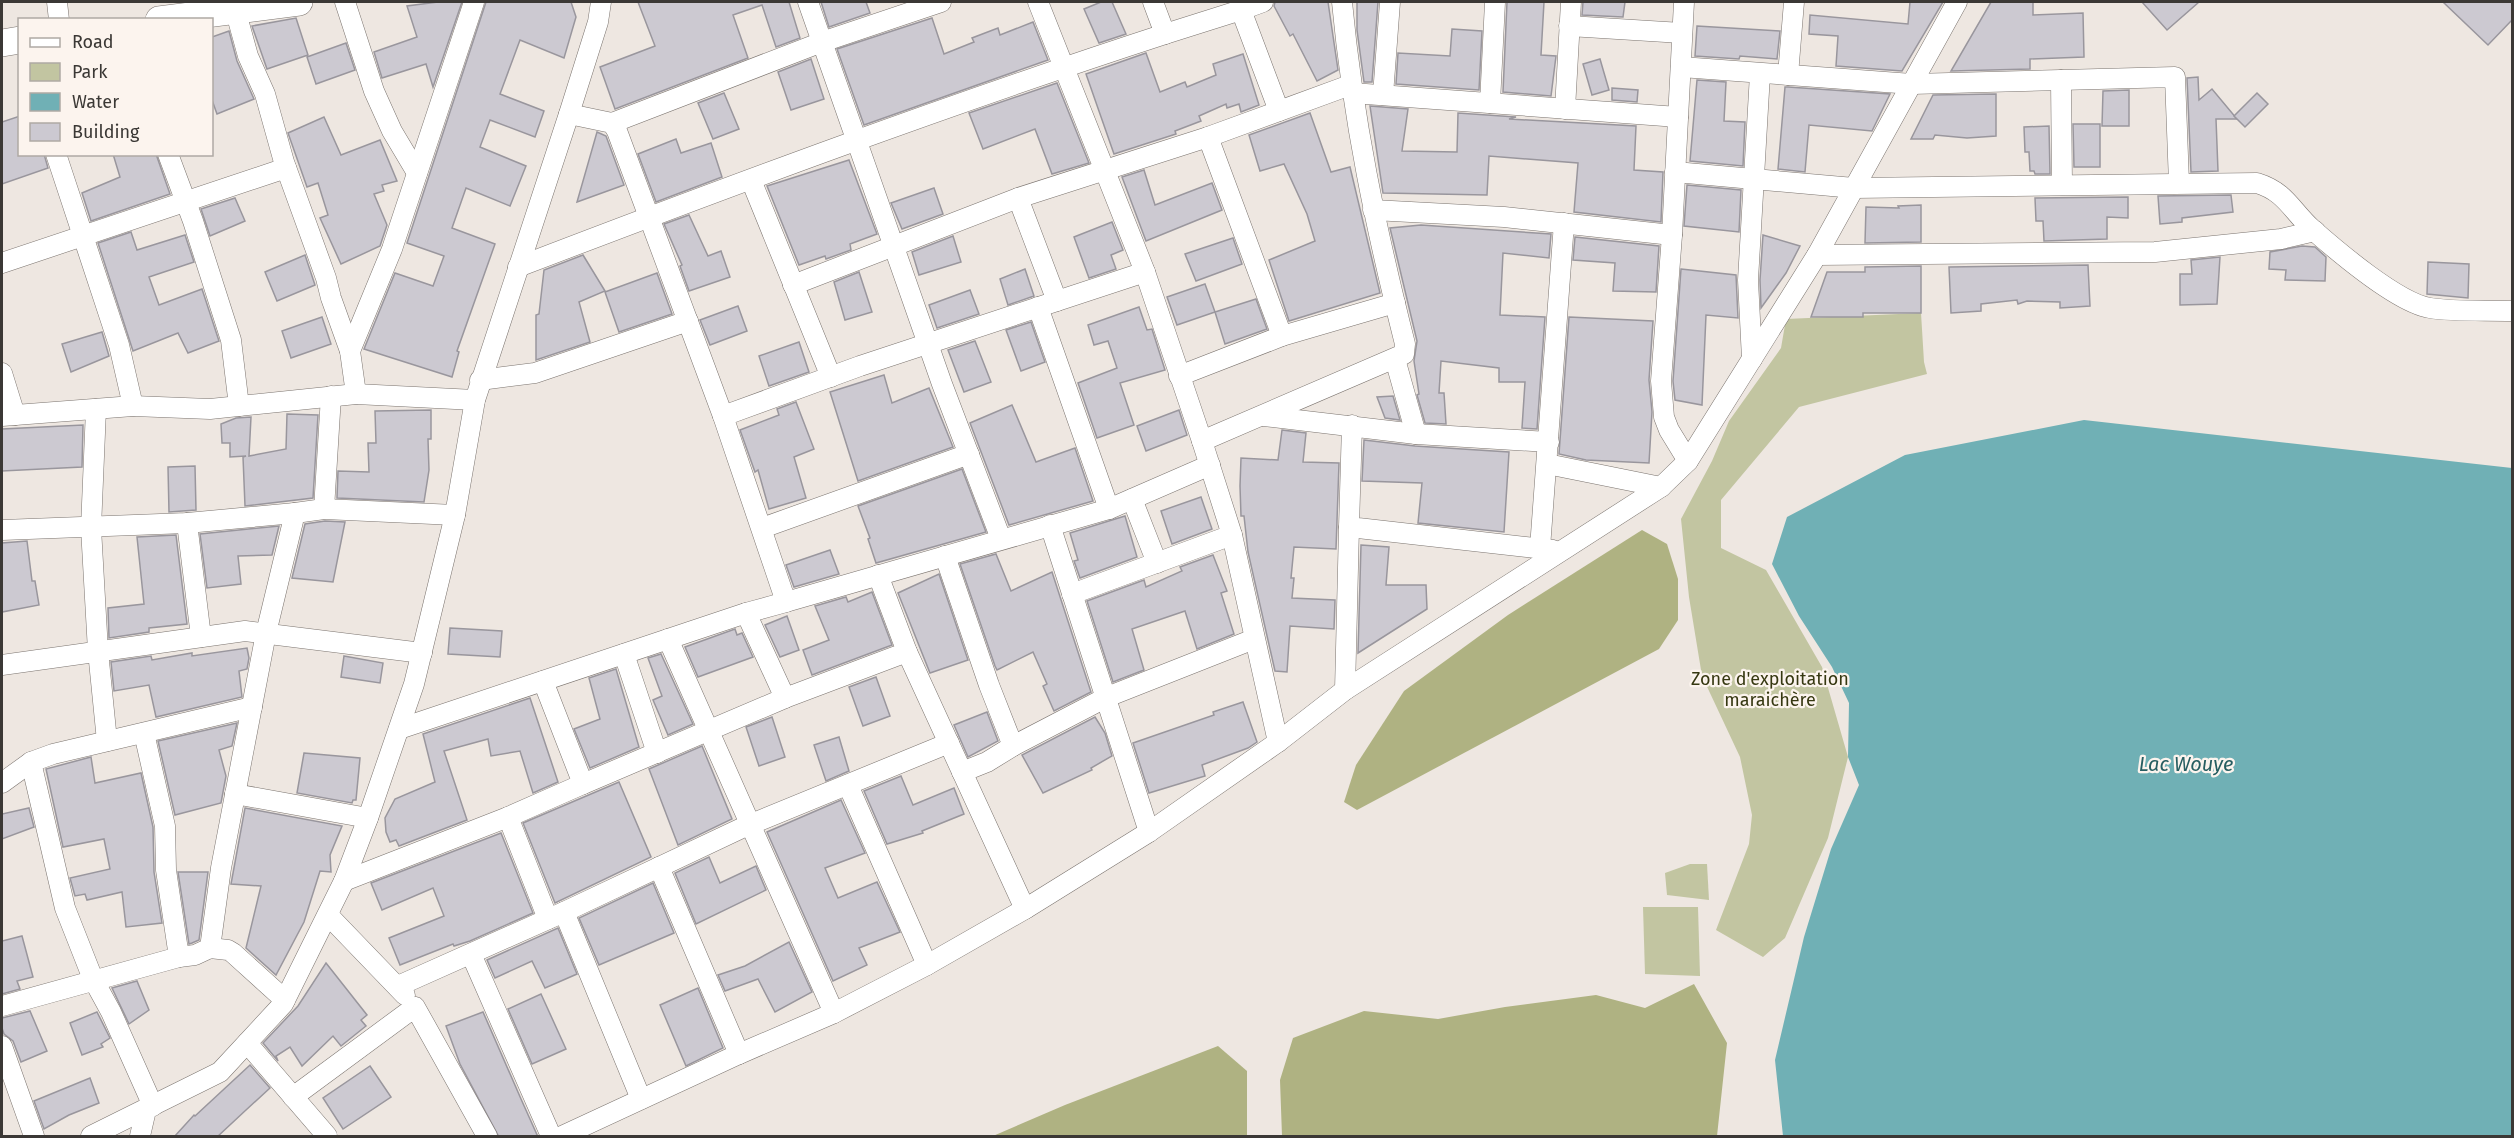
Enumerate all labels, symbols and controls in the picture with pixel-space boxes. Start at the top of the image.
legend [18,18,213,156]
text: Road [72,31,114,53]
text: Park [72,61,108,83]
text: Water [72,91,119,113]
text: Building [72,121,140,143]
park label: Zone d'exploitation maraichère [1691,668,1849,711]
water label: Lac Wouye [2139,752,2233,776]

